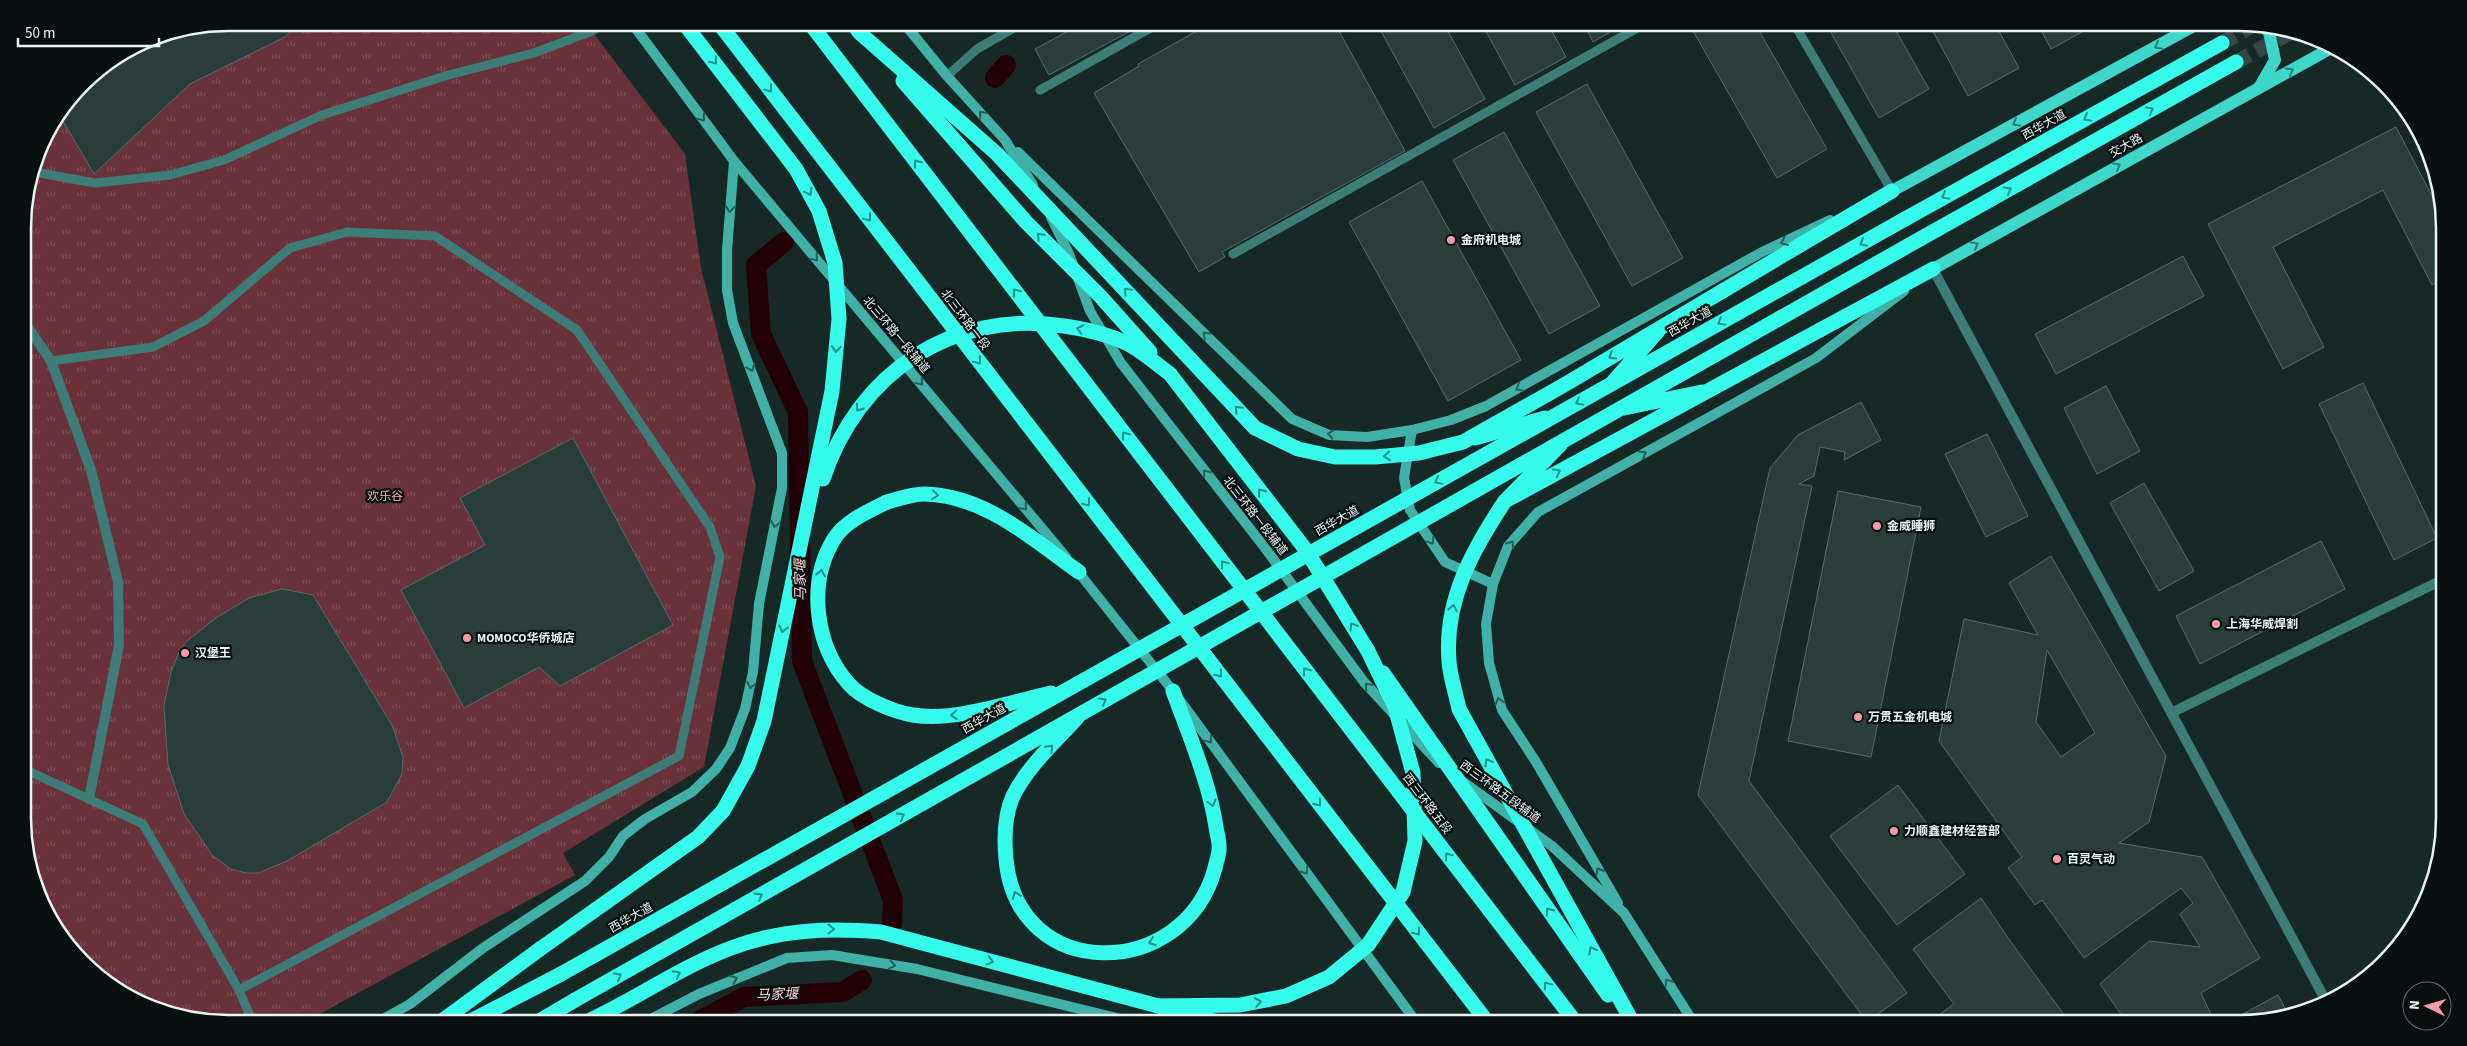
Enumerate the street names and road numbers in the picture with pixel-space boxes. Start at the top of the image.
street label: 西华大道 [2019,106,2069,144]
street label: 交大路 [2106,130,2146,162]
street label: 北三环路一段 [937,286,993,354]
street label: 北三环路一段辅道 [859,293,933,377]
street label: 西华大道 [1665,303,1715,341]
street label: 北三环路一段辅道 [1219,473,1291,559]
street label: 西华大道 [1312,502,1362,540]
street label: 西华大道 [959,700,1009,738]
street label: 西三环路五段辅道 [1456,757,1544,827]
street label: 西三环路五段 [1399,770,1455,838]
street label: 西华大道 [606,899,656,937]

